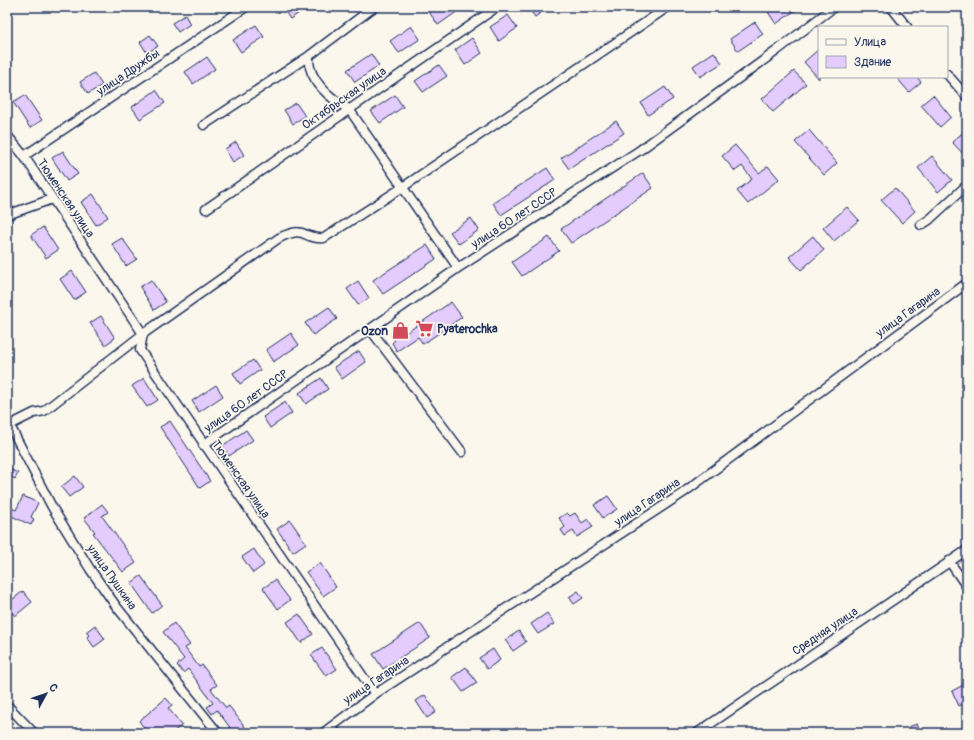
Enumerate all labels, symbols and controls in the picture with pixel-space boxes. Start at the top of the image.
legend [818,26,948,78]
text: Улица [854,35,886,50]
street label: улица Дружбы [93,46,163,100]
text: Здание [854,55,891,70]
street label: Октябрьская улица [299,63,390,133]
street label: Тюменская улица [34,156,98,241]
street label: улица 60 лет СССР [468,185,560,252]
street label: улица Гагарина [872,284,944,341]
supermarket icon: Pyaterochka [414,319,434,339]
shop icon: Ozon [391,321,411,341]
place label: Pyaterochka [437,322,498,337]
place label: Ozon [361,324,388,339]
street label: улица 60 лет СССР [200,367,291,437]
street label: Тюменская улица [208,437,273,522]
street label: улица Гагарина [611,475,683,530]
street label: улица Пушкина [83,541,140,613]
street label: Средняя улица [790,604,861,659]
street label: улица Гагарина [340,653,412,708]
north arrow [26,674,66,714]
text: С [46,681,61,695]

